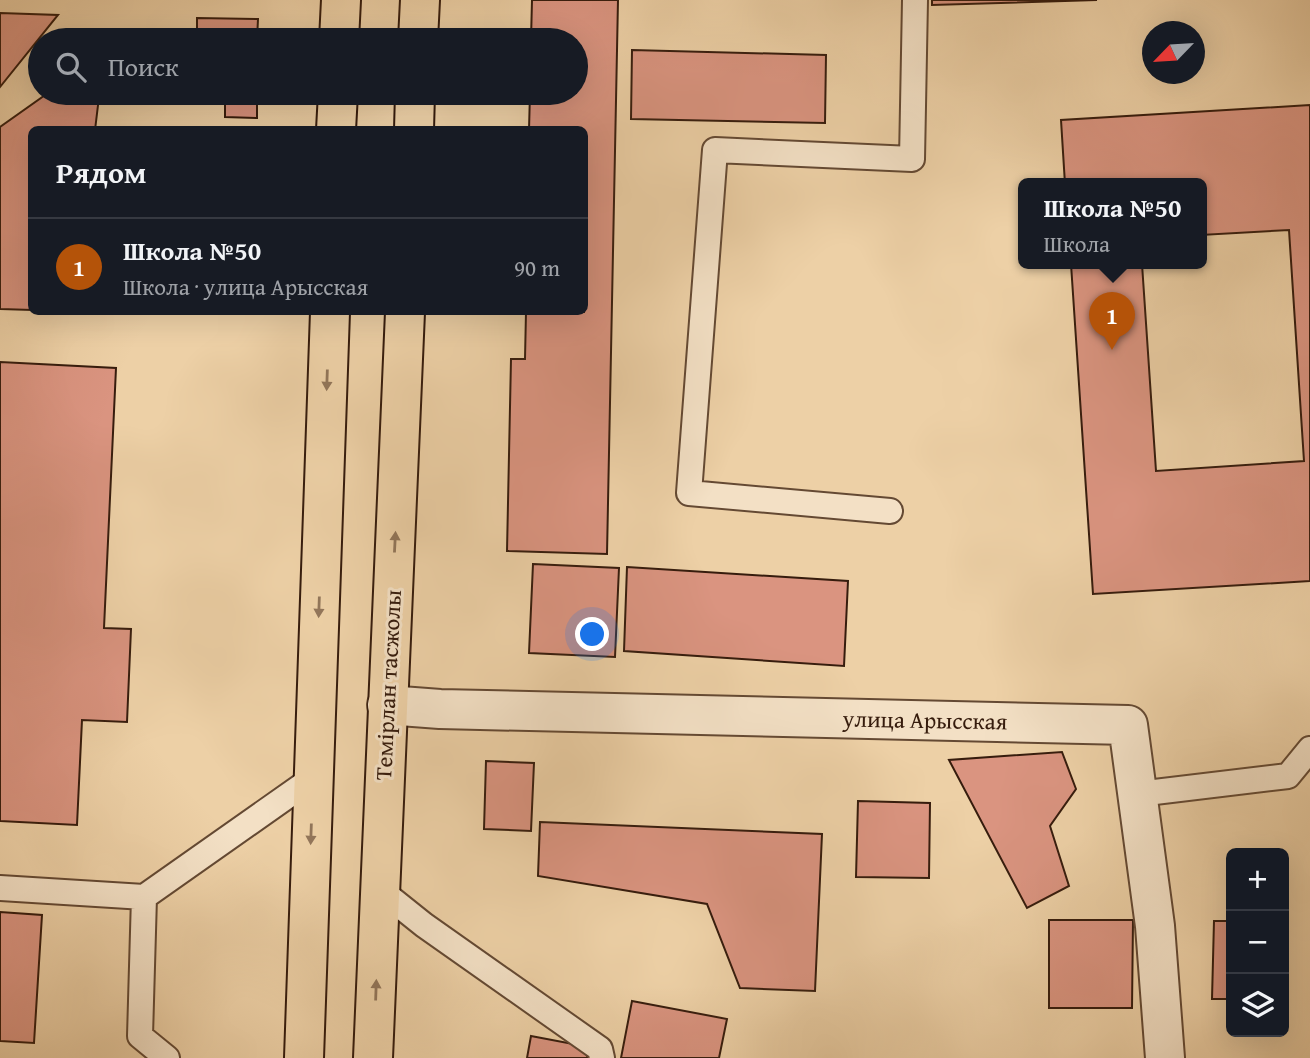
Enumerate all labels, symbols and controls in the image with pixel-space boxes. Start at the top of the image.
north arrow [1142,21,1205,84]
search box [28,28,588,105]
text: Поиск [108,47,179,86]
icon: search [52,48,90,86]
text: Рядом [56,150,147,194]
popup [1018,178,1207,269]
text: Школа №50 [1043,188,1182,227]
text: Школа [1043,227,1110,260]
text: Школа №50 [123,231,261,270]
text: 1 [73,251,85,284]
text: 90 m [514,251,560,284]
text: Школа · улица Арысская [123,270,368,303]
pin: 1 [1089,292,1135,350]
one-way arrow [322,369,333,391]
one-way arrow [389,531,400,553]
street label: Темірлан тасжолы [366,589,409,781]
one-way arrow [313,596,325,618]
your location [575,617,609,651]
street label: улица Арысская [841,702,1008,737]
one-way arrow [305,824,317,846]
map controls [1226,848,1289,1037]
button: + [1226,848,1289,911]
button: − [1226,911,1289,974]
button: layers [1226,974,1289,1037]
one-way arrow [370,979,381,1001]

